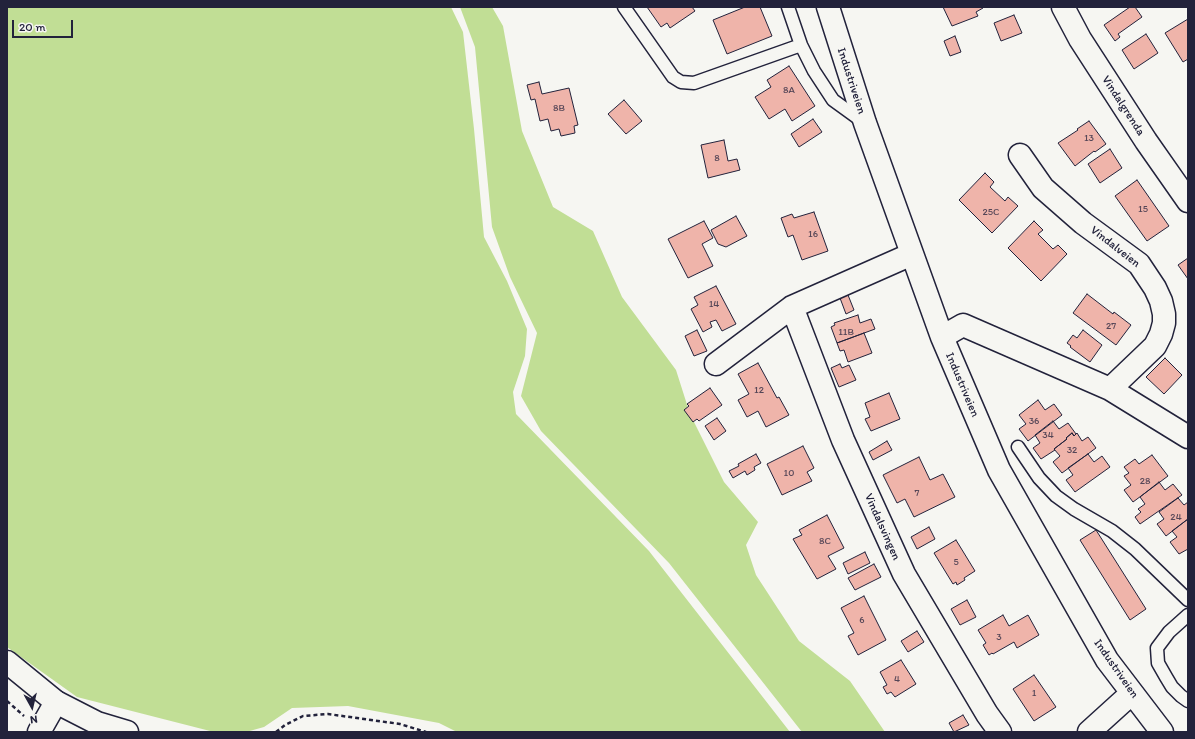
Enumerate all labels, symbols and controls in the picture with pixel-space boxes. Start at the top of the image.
scale bar [14,12,75,38]
text: 20 m [19,20,46,34]
street label: Industriveien [834,46,868,116]
street label: Vindalgrenda [1098,73,1148,139]
house number: 8A [783,84,795,96]
house number: 8B [553,102,565,114]
house number: 13 [1084,132,1094,144]
house number: 8 [714,152,720,164]
house number: 15 [1138,203,1148,215]
house number: 25C [983,206,999,218]
street label: Vindalveien [1087,223,1143,271]
house number: 16 [808,228,818,240]
house number: 14 [709,298,719,310]
house number: 27 [1106,320,1116,332]
house number: 11B [838,326,854,338]
street label: Industriveien [942,351,982,419]
house number: 12 [754,384,764,396]
house number: 36 [1029,415,1039,427]
house number: 34 [1042,429,1054,441]
house number: 32 [1067,444,1077,456]
house number: 10 [784,467,794,479]
house number: 28 [1140,475,1150,487]
house number: 7 [915,487,919,499]
street label: Vindalsvingen [861,491,903,563]
house number: 24 [1170,511,1182,523]
house number: 8C [819,535,831,547]
house number: 5 [953,556,959,568]
house number: 6 [859,614,865,626]
house number: 3 [996,631,1002,643]
street label: Industriveien [1090,637,1142,701]
house number: 4 [894,673,900,685]
north arrow [12,687,52,727]
house number: 1 [1032,687,1036,699]
text: N [29,712,38,726]

